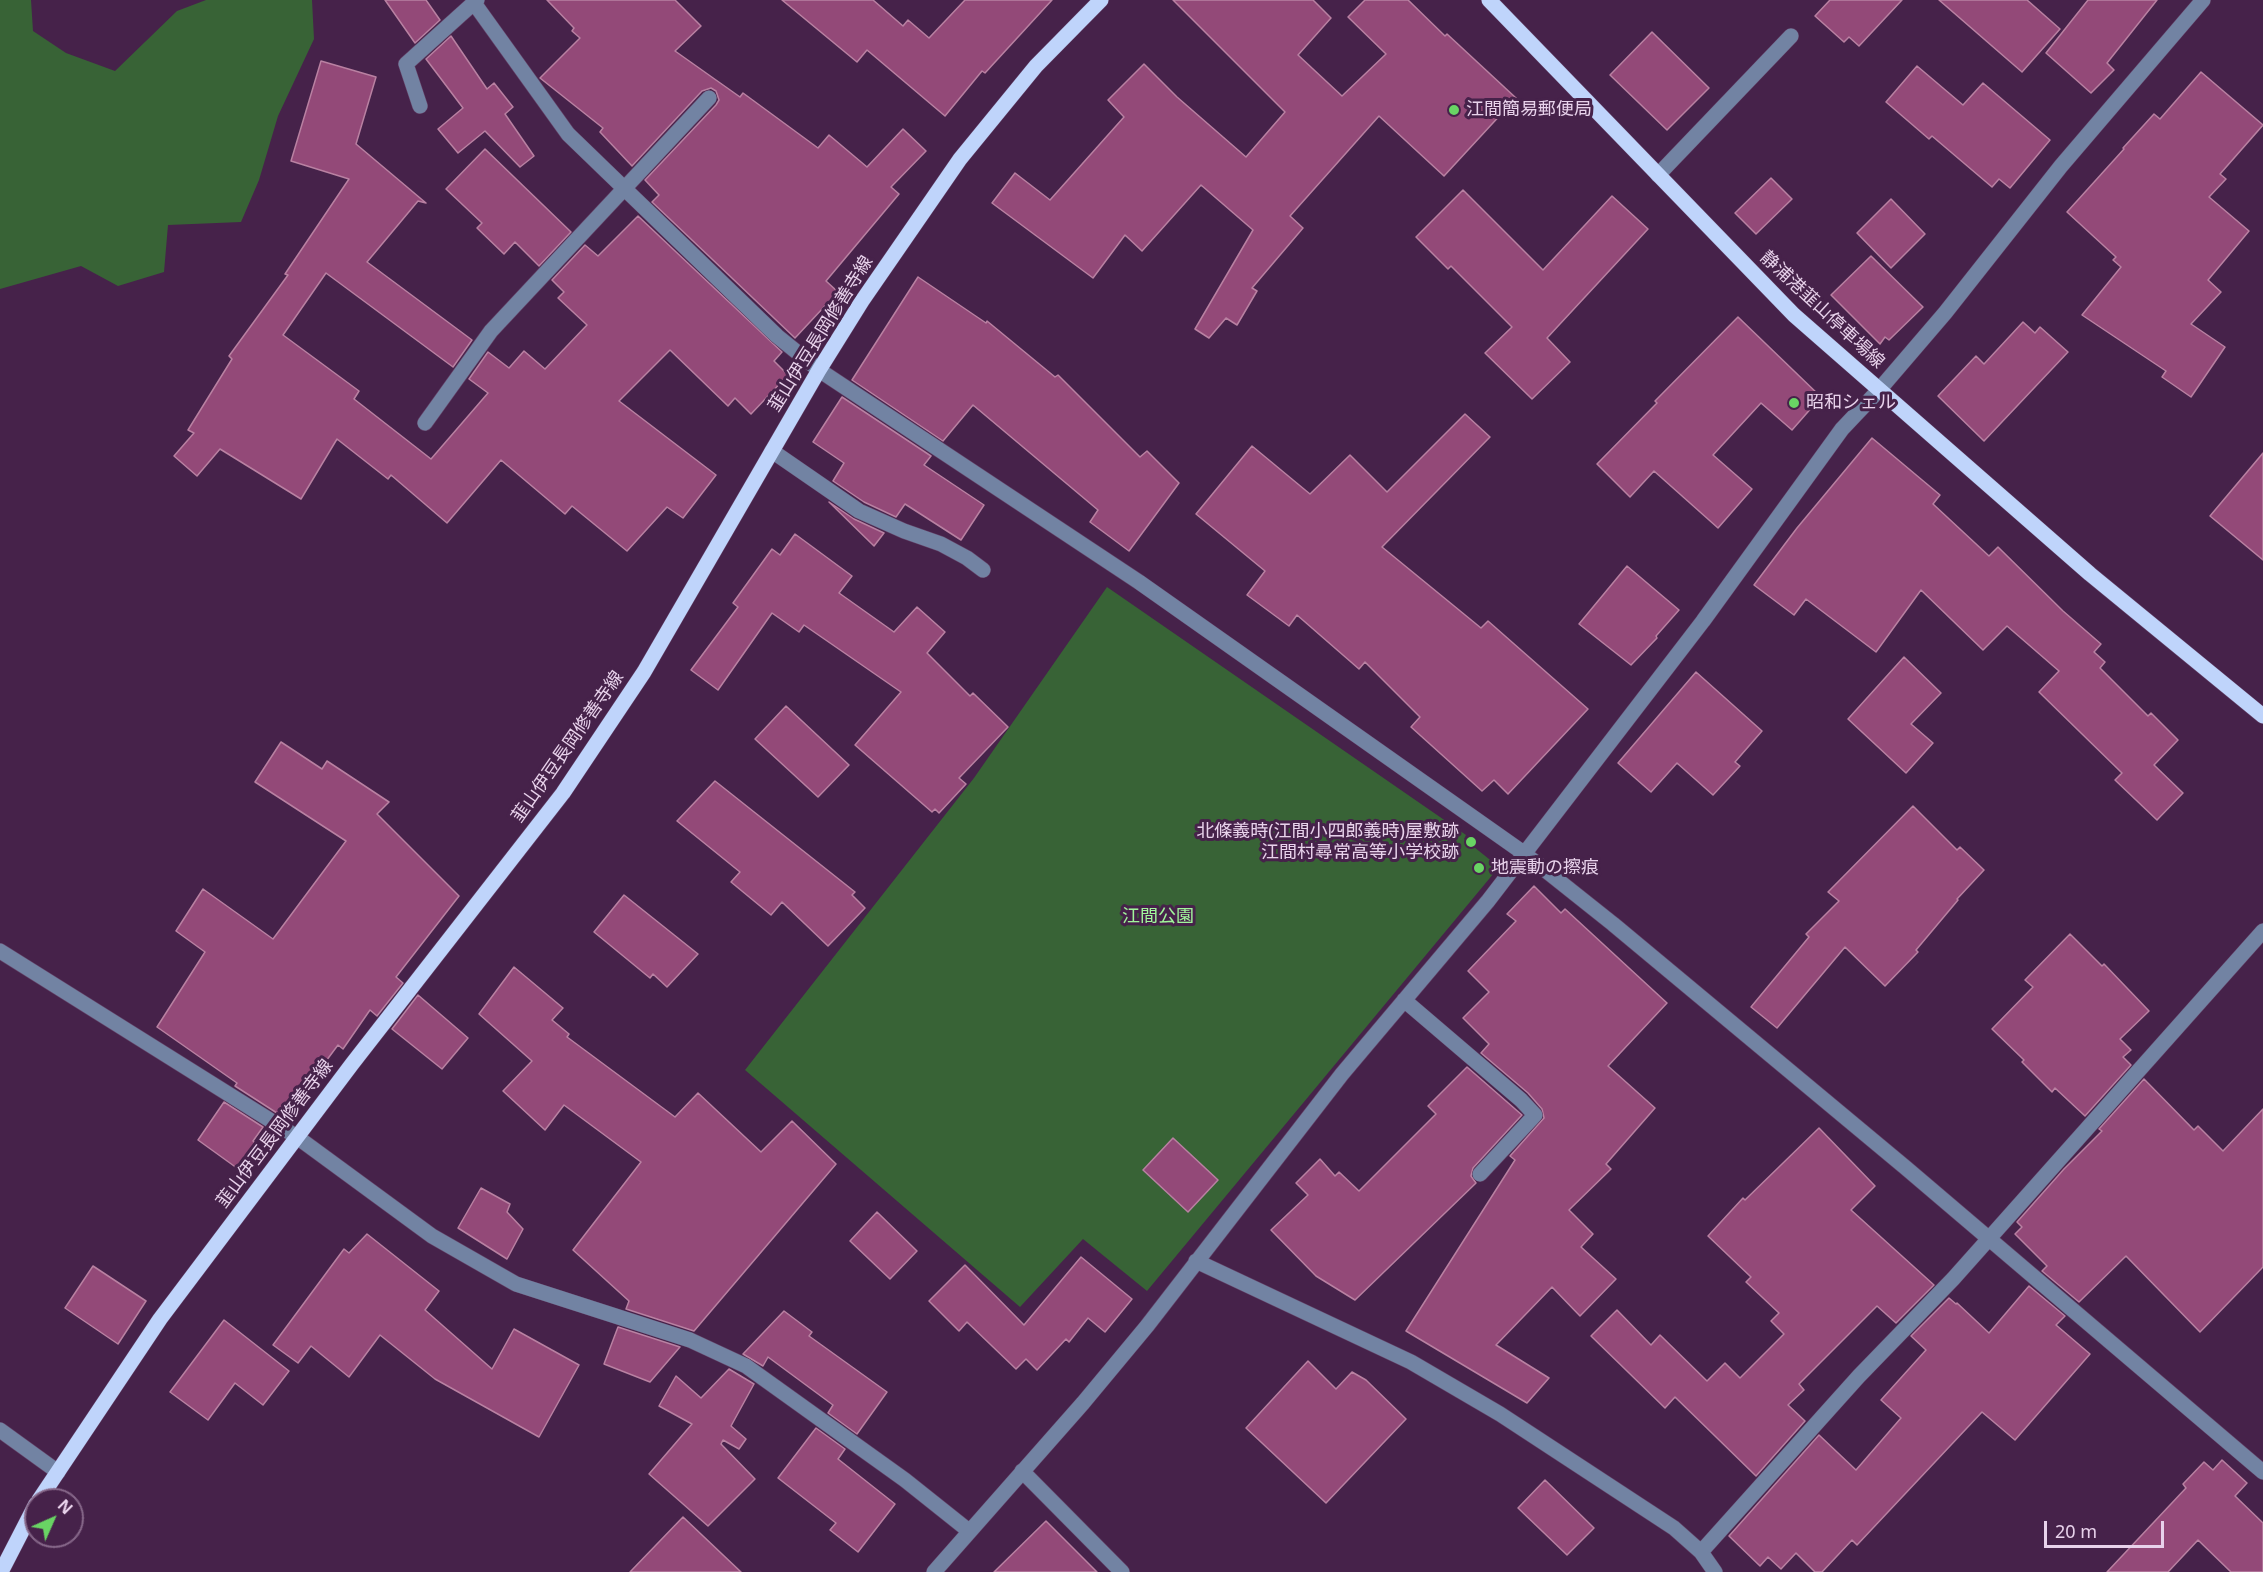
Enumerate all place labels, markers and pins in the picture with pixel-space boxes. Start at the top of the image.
place label: 江間簡易郵便局 [1466,99,1592,121]
marker: 江間簡易郵便局 [1447,103,1461,117]
place label: 昭和シェル [1806,392,1896,414]
marker: 昭和シェル [1787,396,1801,410]
place label: 北條義時(江間小四郎義時)屋敷跡 江間村尋常高等小学校跡 [1196,821,1459,864]
marker: 北條義時(江間小四郎義時)屋敷跡 江間村尋常高等小学校跡 [1464,835,1478,849]
place label: 地震動の擦痕 [1491,857,1599,879]
marker: 地震動の擦痕 [1472,861,1486,875]

